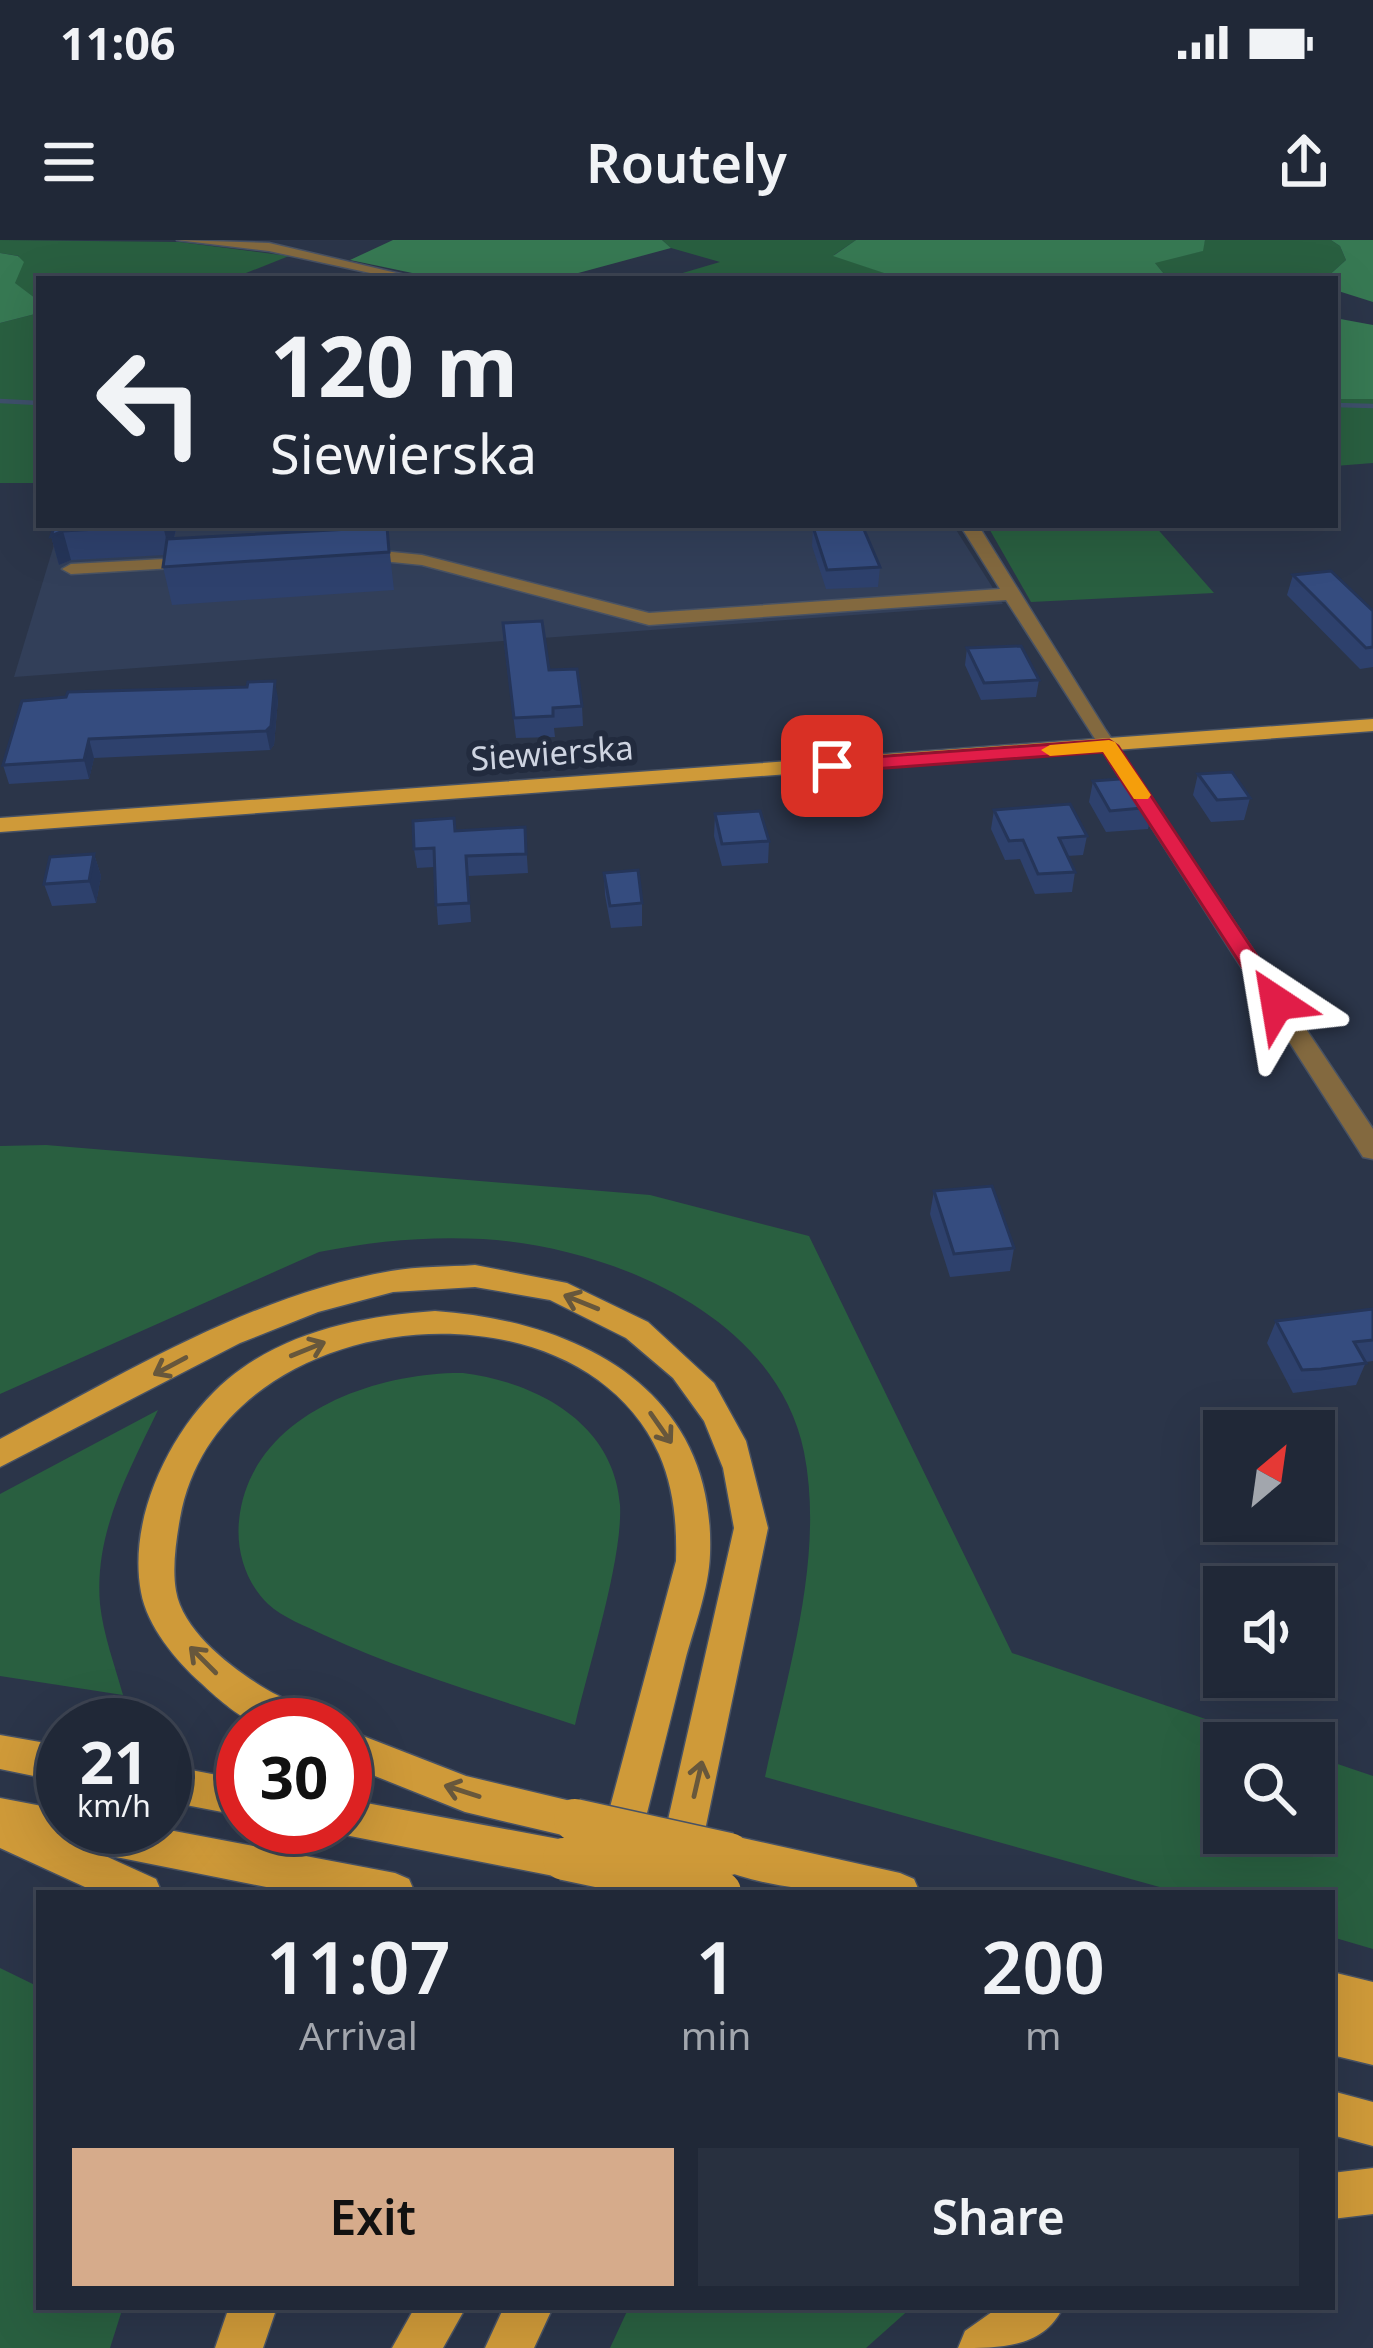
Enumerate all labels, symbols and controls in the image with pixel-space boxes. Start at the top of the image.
text: 11:06 [60,12,176,73]
text: Routely [586,125,787,199]
icon: menu [36,129,102,195]
icon: share [1271,129,1337,195]
text: 120 m [270,307,518,422]
icon: left [72,324,228,480]
text: Siewierska [270,416,537,490]
pin [781,715,883,817]
street label: Siewierska [469,724,635,781]
icon: arrive [799,733,865,799]
position arrow [1214,940,1340,1066]
one-way arrow [563,1290,600,1311]
one-way arrow [288,1337,325,1359]
one-way arrow [153,1356,189,1379]
one-way arrow [648,1410,673,1444]
north arrow [1203,1410,1335,1542]
map controls [1203,1410,1335,1854]
button: sound [1203,1566,1335,1698]
one-way arrow [188,1645,218,1675]
speed limit sign: 30 [216,1698,372,1854]
text: 21 [80,1720,148,1802]
button: search [1203,1722,1335,1854]
one-way arrow [688,1761,711,1799]
one-way arrow [444,1779,482,1801]
text: km/h [77,1785,151,1826]
text: 11:07 [266,1917,451,2015]
text: 1 [695,1917,737,2015]
text: 200 [981,1917,1105,2015]
text: Arrival [299,2008,418,2061]
text: min [681,2008,751,2061]
text: m [1025,2008,1061,2061]
button: Exit [72,2148,674,2286]
button: Share [698,2148,1299,2286]

